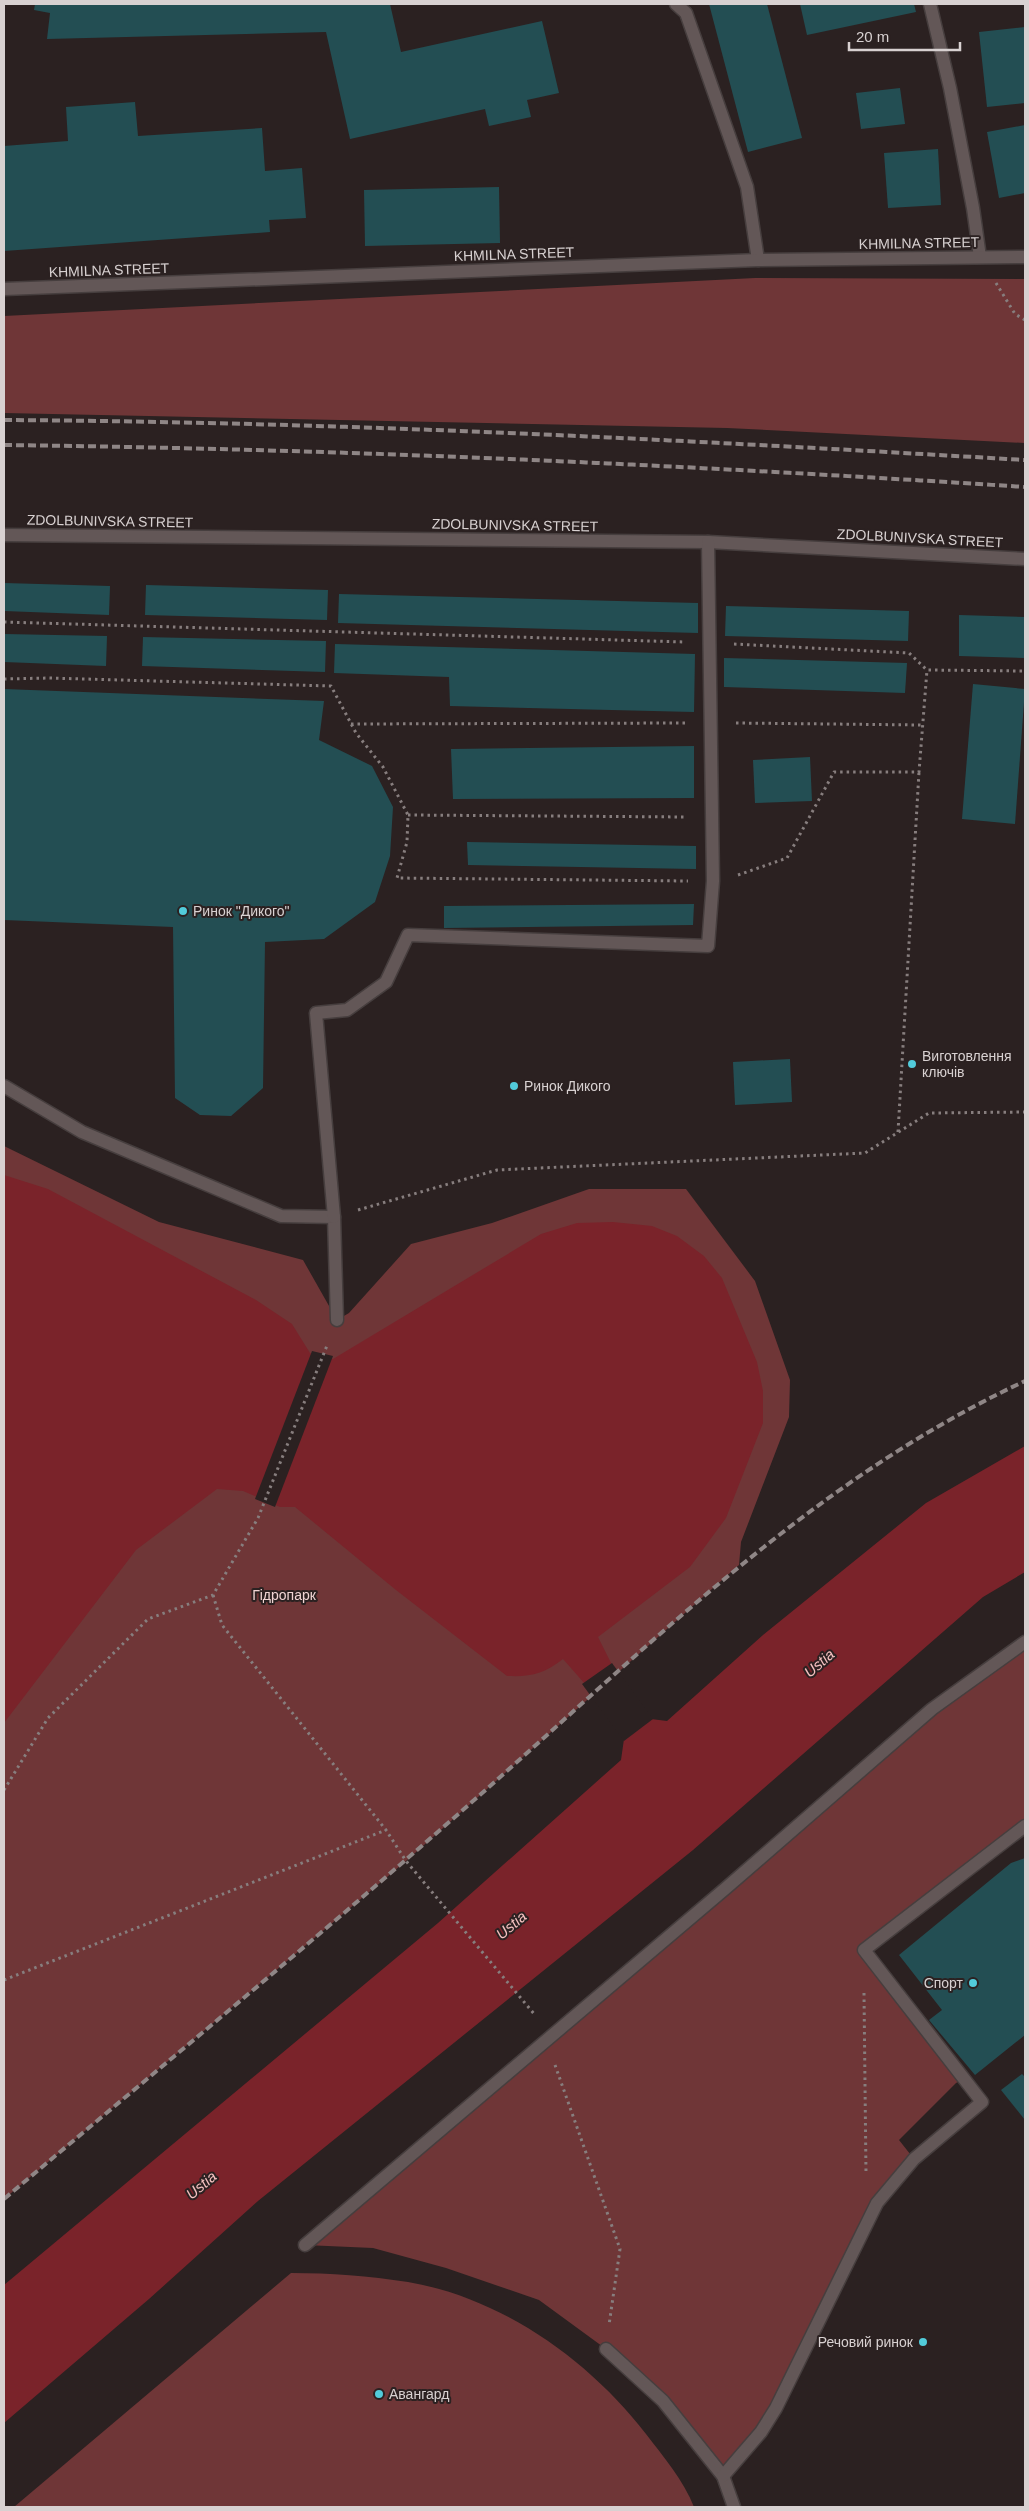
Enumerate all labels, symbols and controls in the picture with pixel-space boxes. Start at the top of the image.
scale bar [849,20,960,52]
text: 20 m [856,28,889,45]
street label: KHMILNA STREET [859,234,980,252]
street label: KHMILNA STREET [453,244,575,264]
street label: KHMILNA STREET [48,260,170,280]
street label: ZDOLBUNIVSKA STREET [27,512,194,530]
street label: ZDOLBUNIVSKA STREET [432,516,599,534]
street label: ZDOLBUNIVSKA STREET [836,526,1004,550]
place label: Ринок "Дикого" [193,903,290,919]
marker: Ринок "Дикого" [177,905,189,917]
place label: Виготовлення ключів [922,1048,1012,1080]
marker: Виготовлення ключів [906,1058,918,1070]
place label: Ринок Дикого [524,1078,611,1094]
marker: Ринок Дикого [508,1080,520,1092]
park label: Гідропарк [252,1587,317,1603]
water label: Ustia [801,1645,837,1681]
water label: Ustia [492,1908,530,1942]
place label: Спорт [924,1975,964,1991]
marker: Спорт [967,1977,979,1989]
water label: Ustia [182,2168,220,2202]
place label: Речовий ринок [818,2334,914,2350]
marker: Речовий ринок [917,2336,929,2348]
place label: Авангард [389,2386,449,2402]
marker: Авангард [373,2388,385,2400]

